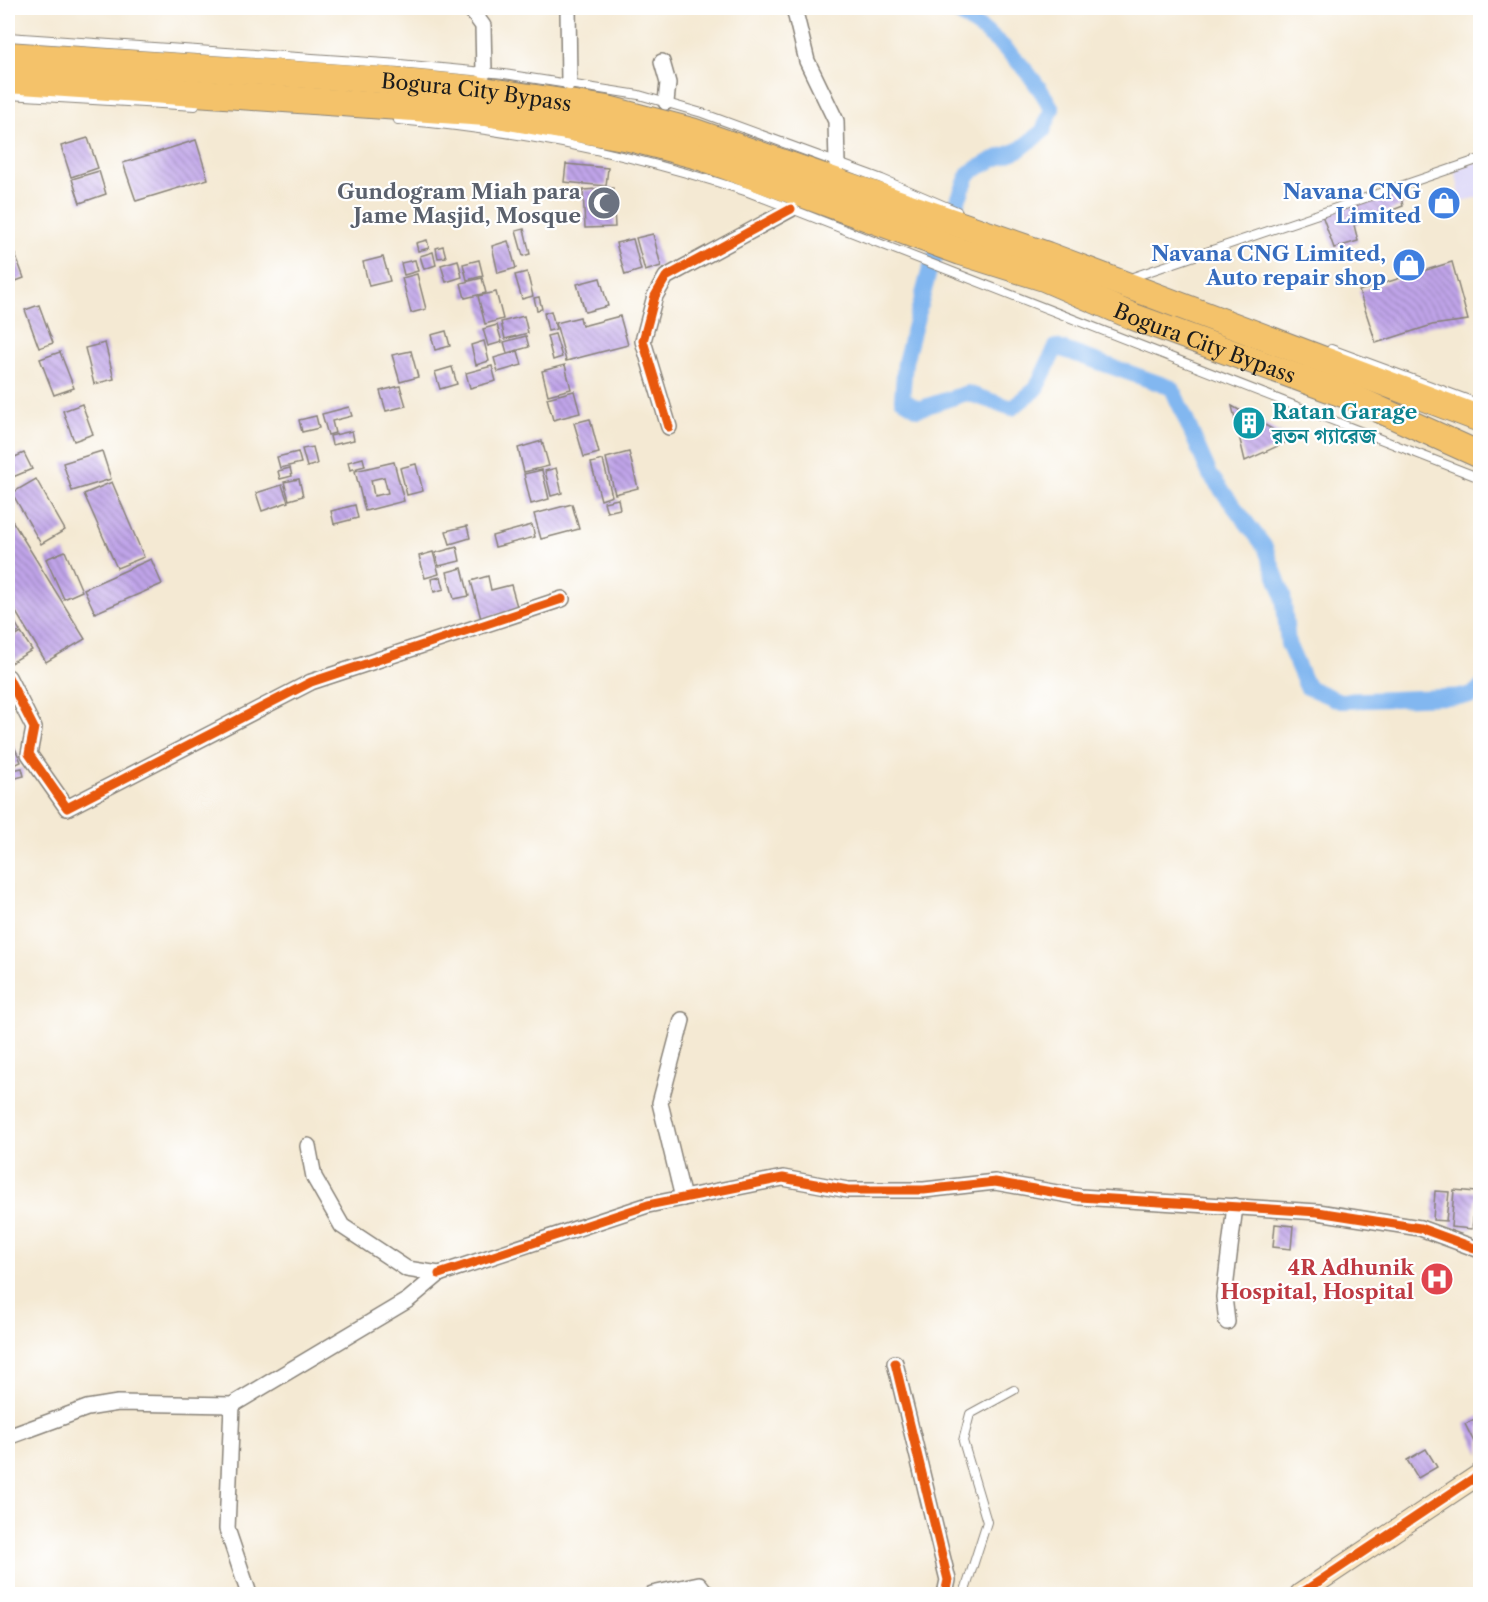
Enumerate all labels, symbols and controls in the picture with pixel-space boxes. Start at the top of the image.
street label: Bogura City Bypass [380,68,574,116]
place label: Gundogram Miah para Jame Masjid, Mosque [337,179,582,228]
place label: Navana CNG Limited [1283,179,1421,228]
mosque icon: Gundogram Miah para Jame Masjid, Mosque [586,185,622,221]
shop icon: Navana CNG Limited [1426,185,1462,221]
place label: Navana CNG Limited, Auto repair shop [1151,241,1386,290]
shop icon: Navana CNG Limited, Auto repair shop [1391,247,1427,283]
street label: Bogura City Bypass [1110,297,1299,388]
place label: Ratan Garage রতন গ্যারেজ [1271,399,1417,448]
building icon: Ratan Garage রতন গ্যারেজ [1231,405,1267,441]
place label: 4R Adhunik Hospital, Hospital [1220,1255,1415,1304]
hospital icon: 4R Adhunik Hospital, Hospital [1419,1261,1455,1297]

